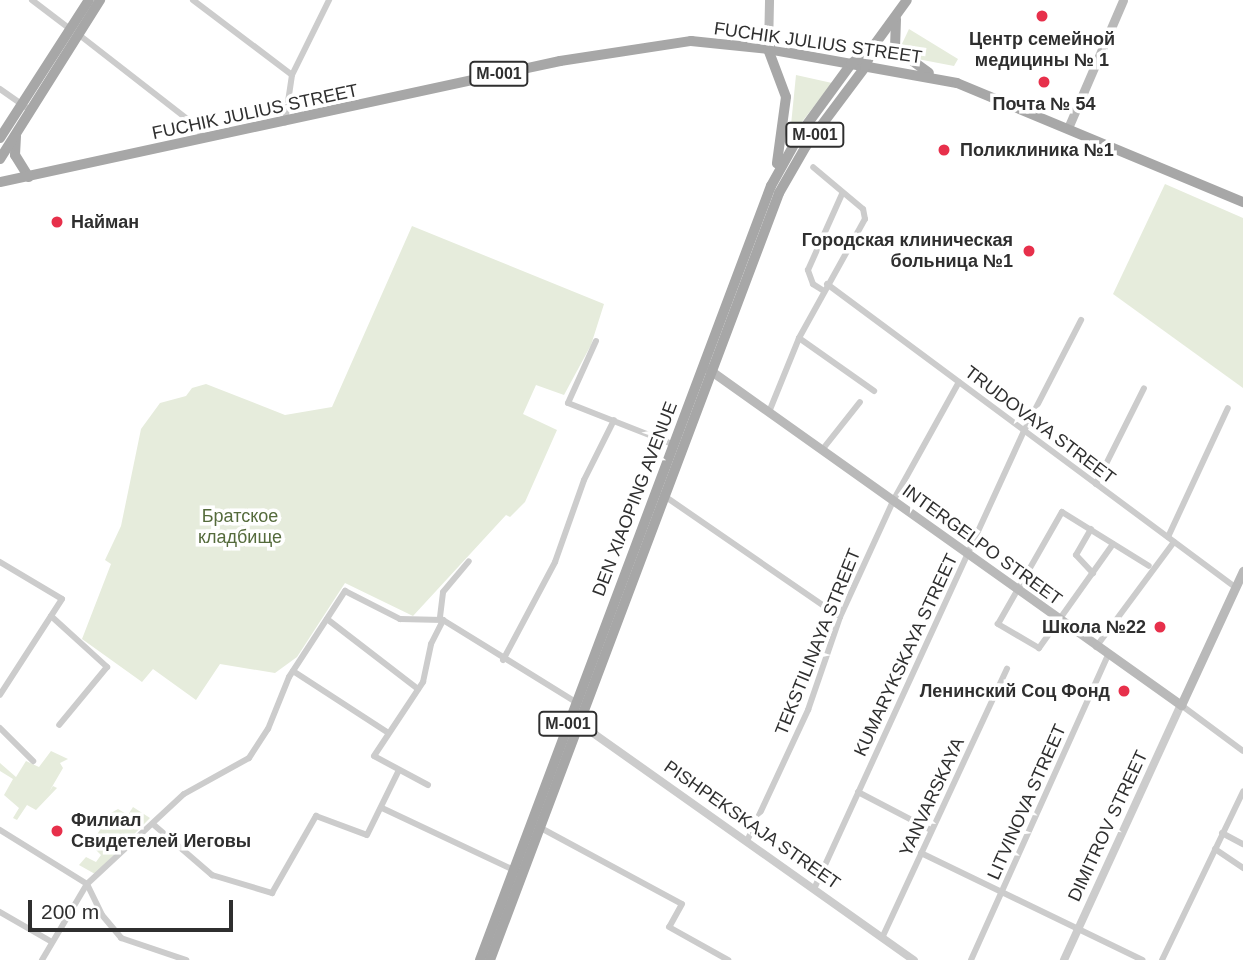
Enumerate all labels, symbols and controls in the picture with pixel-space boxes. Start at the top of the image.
marker: Центр семейной медицины № 1 [1032,6,1052,26]
street label: FUCHIK JULIUS STREET [713,18,923,68]
place label: Центр семейной медицины № 1 [969,29,1115,72]
road number: М-001 [469,61,529,86]
marker: Почта № 54 [1036,74,1052,90]
street label: FUCHIK JULIUS STREET [150,80,360,144]
place label: Почта № 54 [993,93,1095,115]
road number: M-001 [785,122,845,148]
place label: Поликлиника №1 [960,139,1114,161]
marker: Поликлиника №1 [934,140,954,160]
place label: Найман [71,211,139,233]
marker: Найман [49,214,65,230]
place label: Городская клиническая больница №1 [802,230,1013,272]
marker: Городская клиническая больница №1 [1019,241,1039,261]
street label: TRUDOVAYA STREET [960,361,1120,489]
street label: DEN XIAOPING AVENUE [588,398,682,600]
street label: INTERGELPO STREET [898,480,1066,610]
park label: Братское кладбище [198,506,282,548]
street label: TEKSTILINAYA STREET [770,545,866,739]
street label: KUMARYKSKAYA STREET [849,550,963,760]
place label: Школа №22 [1042,616,1146,638]
marker: Школа №22 [1152,619,1168,635]
place label: Ленинский Соц Фонд [920,680,1110,702]
marker: Ленинский Соц Фонд [1116,683,1132,699]
road number: M-001 [538,712,598,736]
street label: LITVINOVA STREET [983,721,1071,883]
street label: YANVARSKAYA [895,734,969,860]
street label: DIMITROV STREET [1064,747,1152,905]
street label: PISHPEKSKAJA STREET [659,756,845,894]
place label: Филиал Свидетелей Иеговы [71,810,251,852]
marker: Филиал Свидетелей Иеговы [49,823,65,839]
scale bar [32,886,236,930]
text: 200 m [41,900,99,923]

